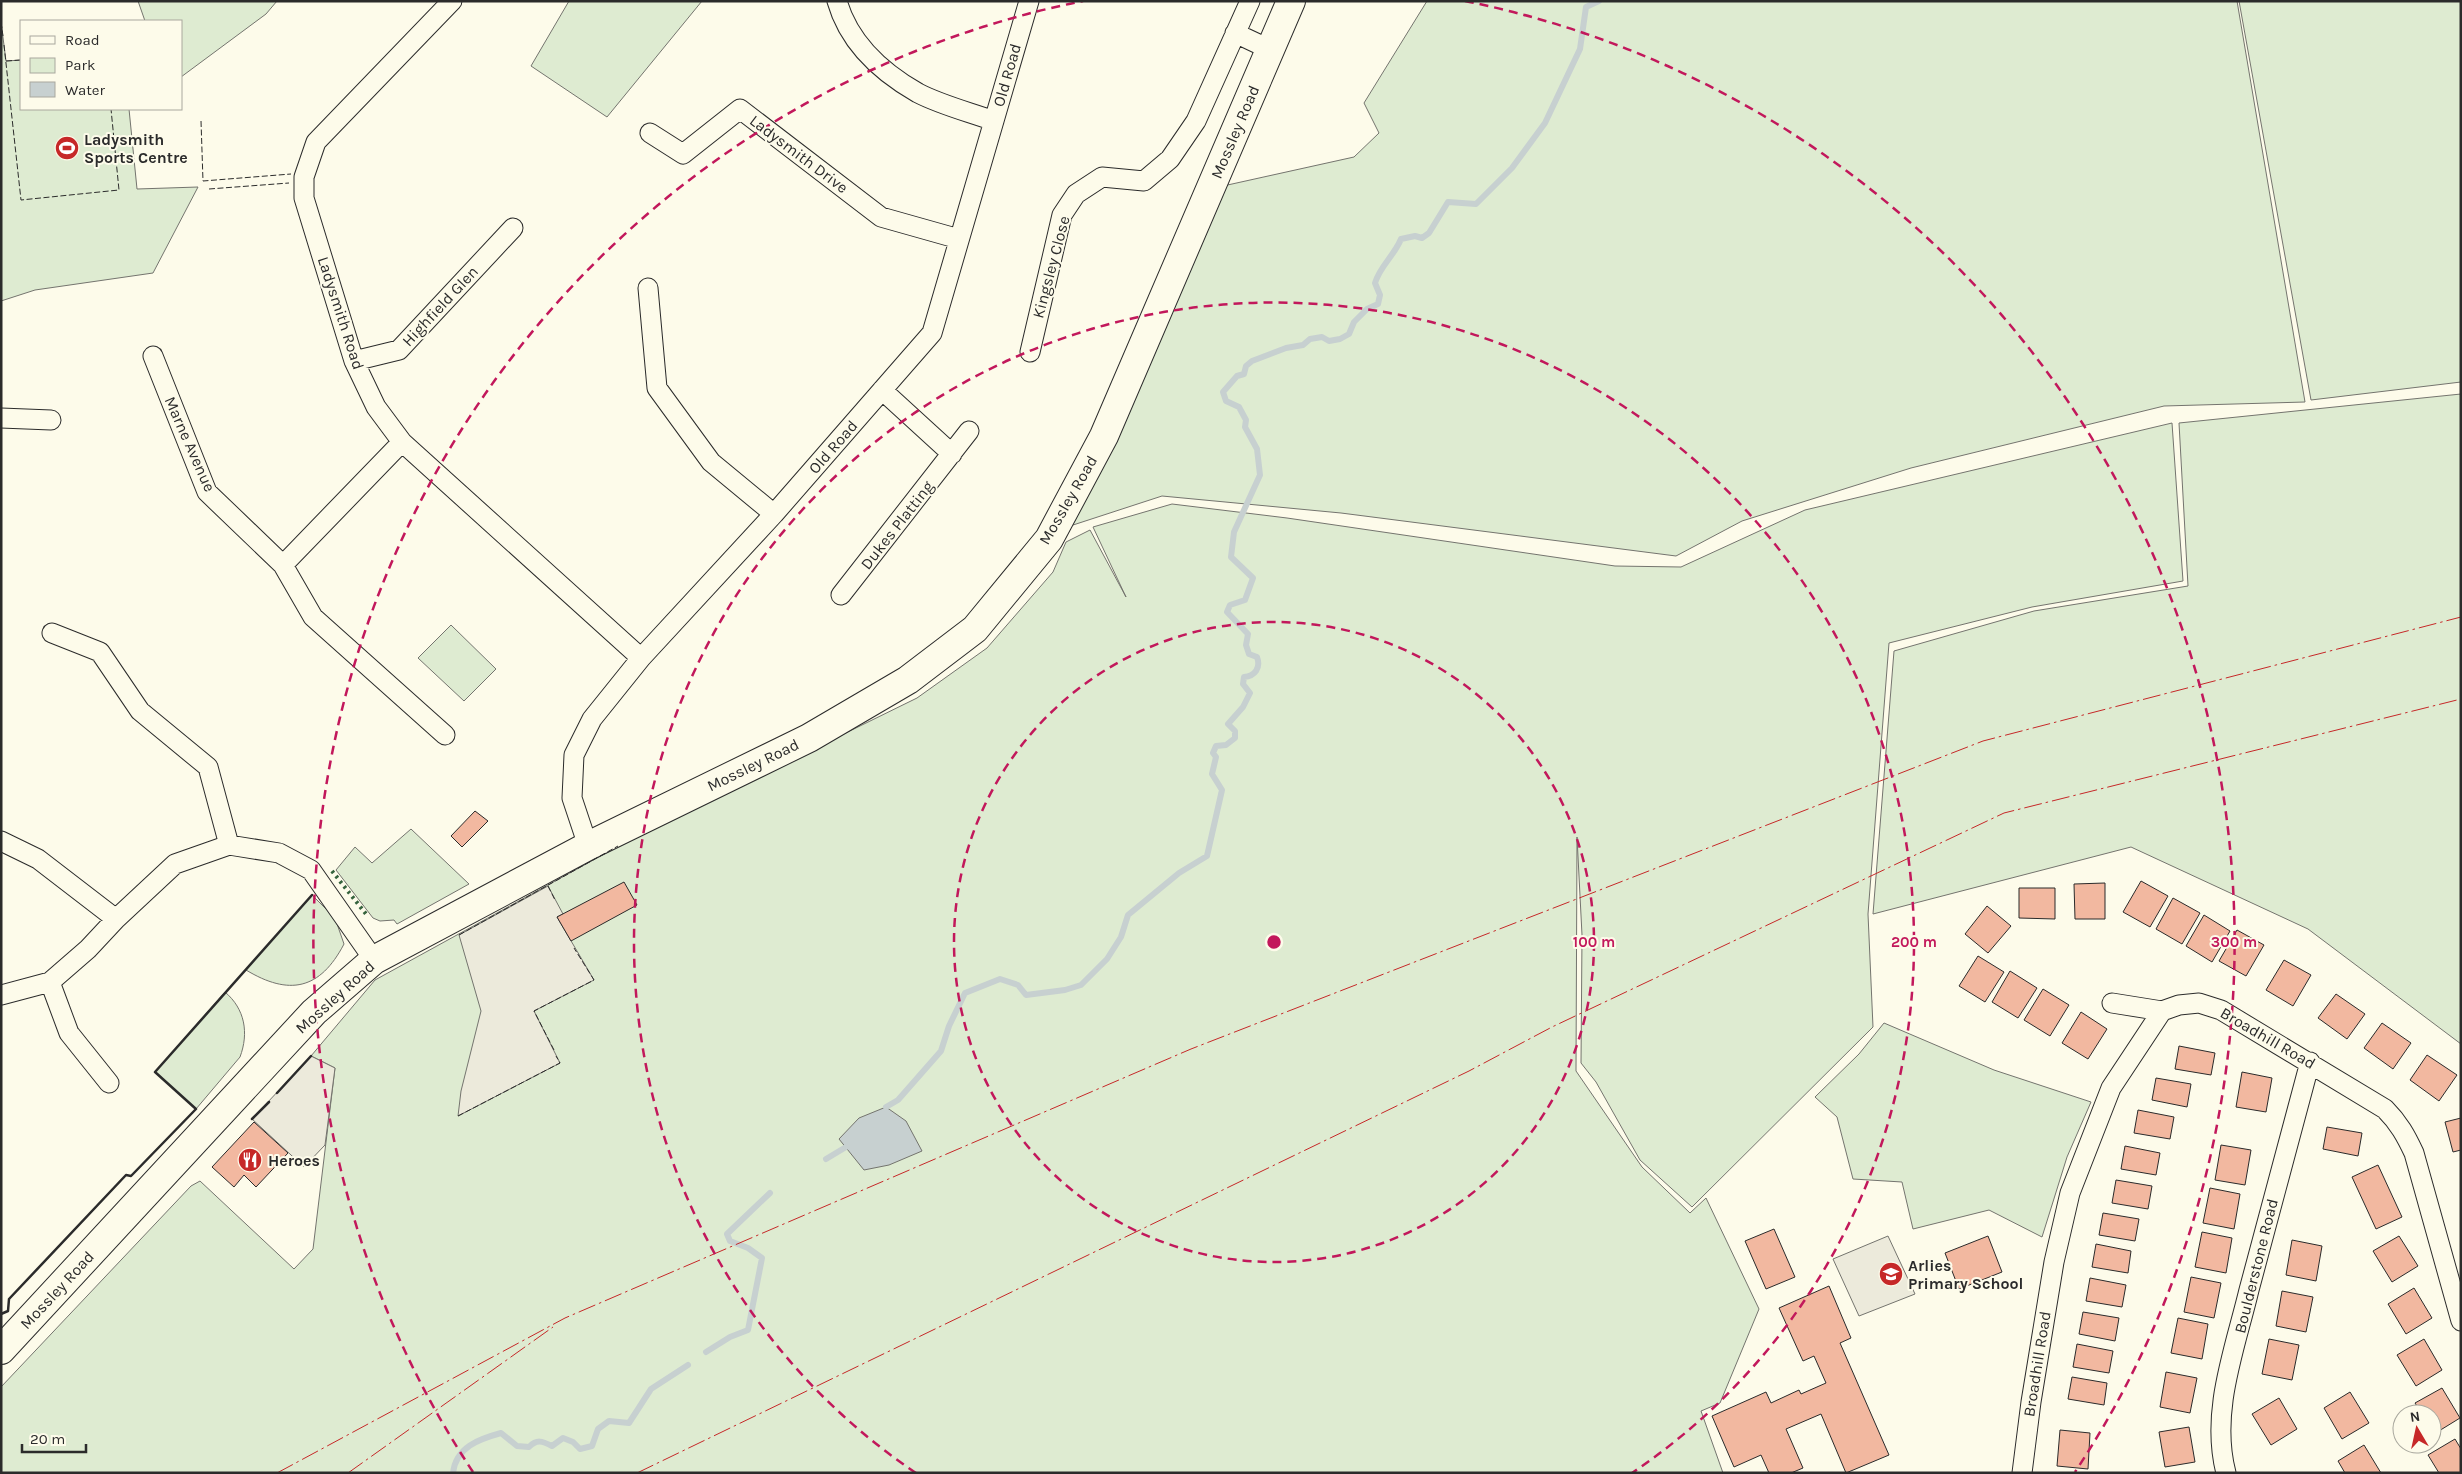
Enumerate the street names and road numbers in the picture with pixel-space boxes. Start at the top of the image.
street label: Old Road [989,41,1025,109]
street label: Mossley Road [1207,82,1263,182]
street label: Ladysmith Drive [746,111,852,197]
street label: Kingsley Close [1028,214,1074,320]
street label: Ladysmith Road [314,254,368,372]
street label: Highfield Glen [398,262,482,350]
street label: Marne Avenue [160,393,220,495]
street label: Old Road [805,416,861,478]
street label: Mossley Road [1035,452,1101,548]
street label: Dukes Platting [856,477,938,573]
street label: Mossley Road [704,735,802,795]
street label: Mossley Road [292,957,378,1037]
street label: Broadhill Road [2217,1003,2319,1073]
street label: Boulderstone Road [2230,1197,2282,1335]
street label: Mossley Road [16,1247,98,1333]
street label: Broadhill Road [2019,1310,2055,1418]

